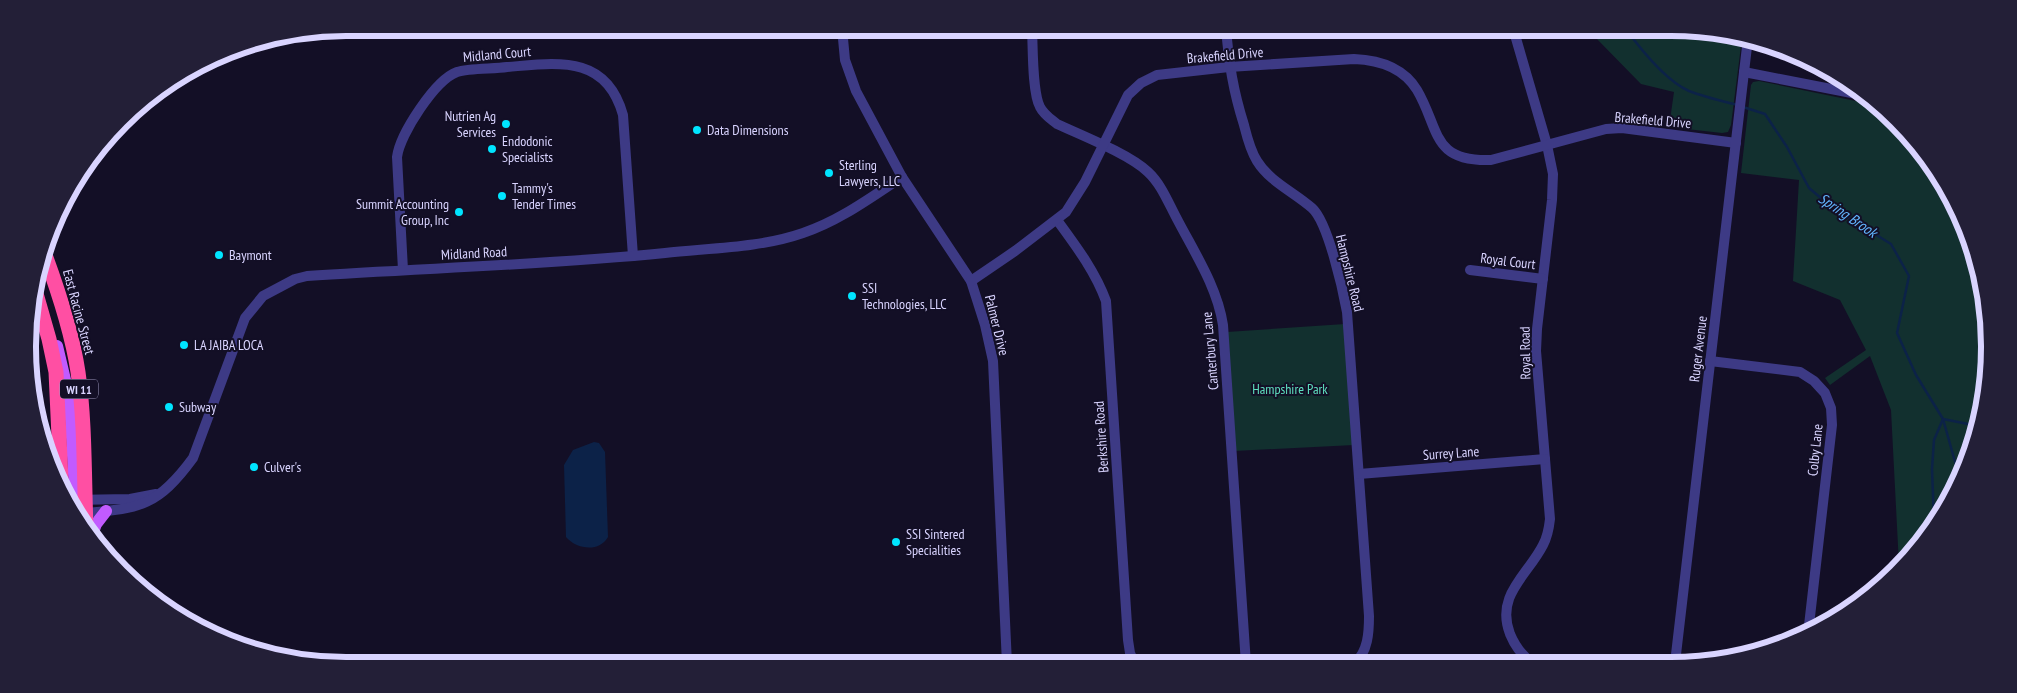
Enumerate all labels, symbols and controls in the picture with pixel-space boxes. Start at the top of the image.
street label: Midland Court [462,42,532,66]
street label: Brakefield Drive [1186,43,1264,67]
place label: Nutrien Ag Services [445,107,496,141]
street label: Brakefield Drive [1614,108,1692,132]
marker: Nutrien Ag Services [500,118,512,130]
place label: Data Dimensions [707,121,789,139]
marker: Data Dimensions [691,124,703,136]
place label: Endodonic Specialists [502,132,553,166]
marker: Endodonic Specialists [486,143,498,155]
place label: Sterling Lawyers, LLC [839,156,901,190]
marker: Sterling Lawyers, LLC [823,167,835,179]
place label: Tammy's Tender Times [512,179,576,213]
water label: Spring Brook [1815,189,1883,243]
marker: Tammy's Tender Times [496,190,508,202]
place label: Summit Accounting Group, Inc [356,195,449,229]
marker: Summit Accounting Group, Inc [453,206,465,218]
street label: Hampshire Road [1332,233,1368,313]
street label: Midland Road [441,242,507,264]
place label: Baymont [229,246,272,264]
marker: Baymont [213,249,225,261]
street label: Royal Court [1479,249,1537,273]
street label: East Racine Street [59,267,99,357]
place label: SSI Technologies, LLC [862,279,947,313]
marker: SSI Technologies, LLC [846,290,858,302]
street label: Palmer Drive [981,293,1013,357]
street label: Canterbury Lane [1198,311,1222,391]
street label: Ruger Avenue [1685,315,1711,383]
street label: Royal Road [1516,326,1534,380]
place label: LA JAIBA LOCA [194,336,264,354]
marker: LA JAIBA LOCA [178,339,190,351]
road number: WI 11 [60,379,98,398]
park label: Hampshire Park [1252,380,1328,398]
place label: Subway [179,398,217,416]
street label: Berkshire Road [1090,400,1112,474]
marker: Subway [163,401,175,413]
street label: Colby Lane [1803,423,1827,477]
street label: Surrey Lane [1422,442,1480,464]
place label: Culver's [264,458,301,476]
marker: Culver's [248,461,260,473]
place label: SSI Sintered Specialities [906,525,965,559]
marker: SSI Sintered Specialities [890,536,902,548]

